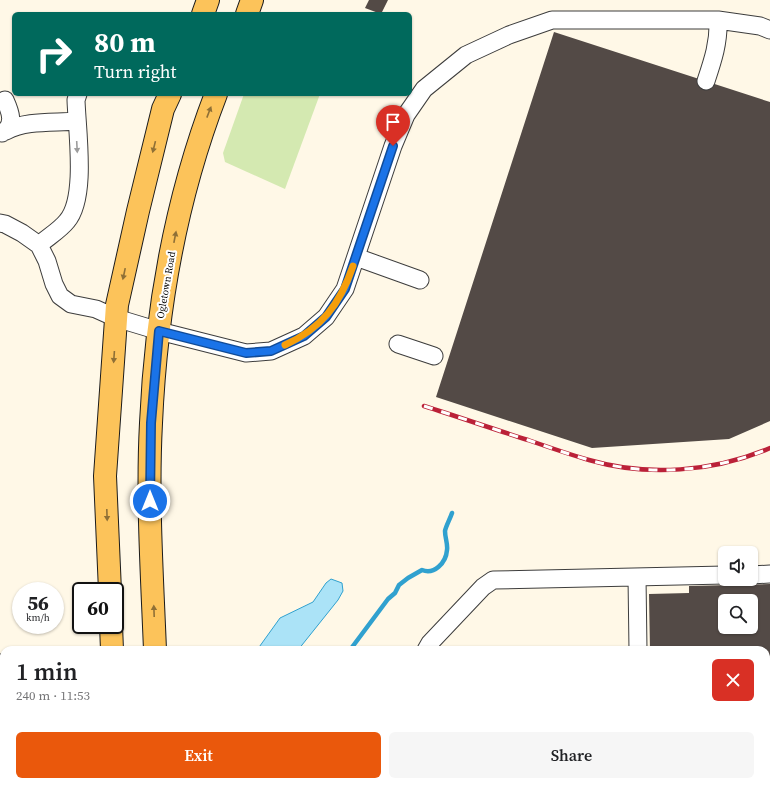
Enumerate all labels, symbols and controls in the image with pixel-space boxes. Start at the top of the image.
text: 80 m [94,23,156,61]
icon: right [28,28,80,80]
text: Turn right [94,59,176,84]
one-way arrow [207,105,213,117]
pin [376,105,410,146]
icon: arrive [382,111,404,133]
one-way arrow [74,141,81,153]
one-way arrow [151,141,157,153]
one-way arrow [172,231,178,243]
street label: Ogletown Road [154,250,178,319]
one-way arrow [121,268,127,280]
one-way arrow [110,351,117,363]
position arrow [129,480,171,522]
one-way arrow [104,509,110,522]
map controls [718,546,758,634]
button: sound [718,546,758,586]
speed limit sign: 60 [72,582,124,634]
text: 56 [27,589,49,617]
button: search [718,594,758,634]
one-way arrow [150,605,157,617]
text: km/h [26,611,50,624]
text: 1 min [16,655,78,688]
button: close [712,659,754,701]
text: 240 m · 11:53 [16,687,90,704]
button: Exit [16,732,381,778]
button: Share [389,732,754,778]

